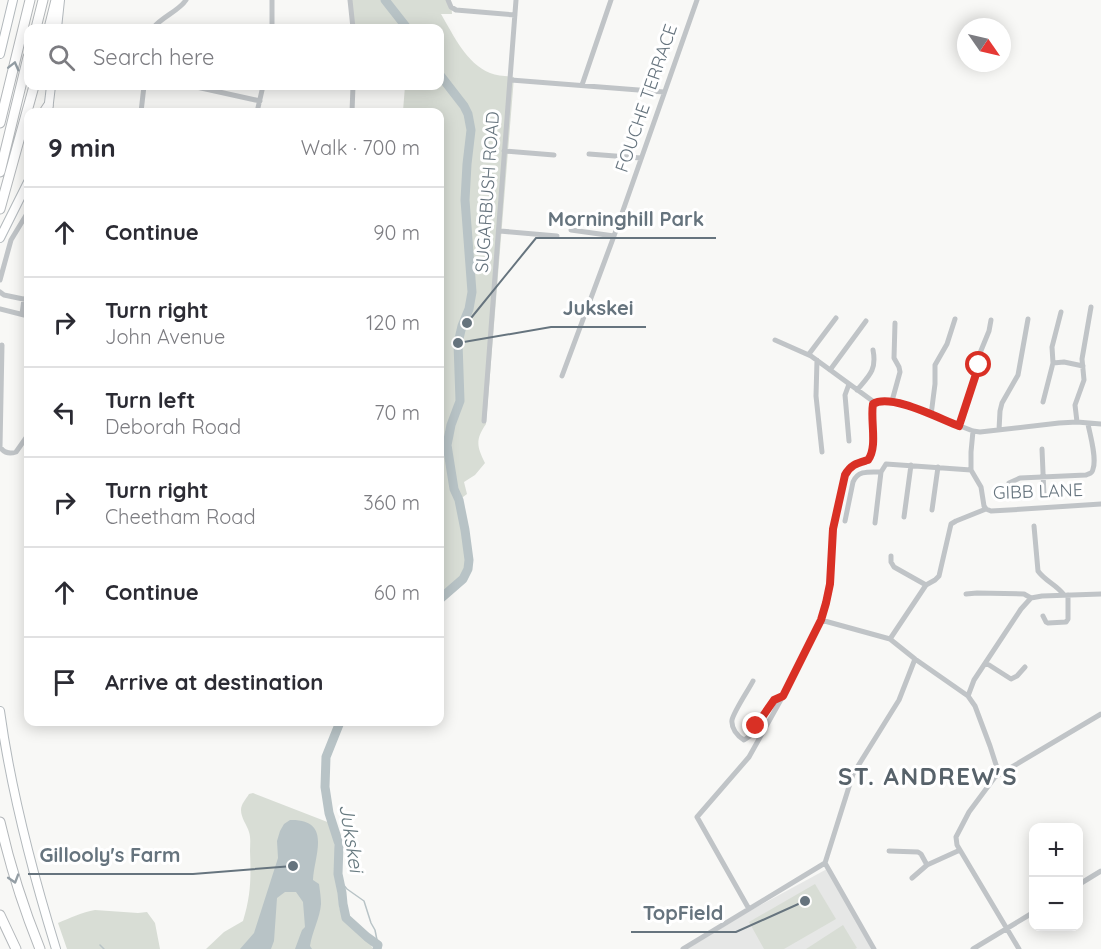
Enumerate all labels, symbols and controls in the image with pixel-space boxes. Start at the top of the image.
north arrow [957,18,1011,72]
street label: FOUCHE TERRACE [610,21,682,175]
search box [24,24,444,90]
icon: search [45,41,78,74]
text: Search here [93,43,214,71]
one-way arrow [6,61,19,71]
street label: SUGARBUSH ROAD [470,110,504,273]
text: 9 min [48,131,116,164]
text: Walk · 700 m [301,135,420,160]
callout: Morninghill Park [536,200,716,238]
text: Morninghill Park [548,206,704,231]
icon: ahead [48,216,81,249]
text: Continue [105,218,199,246]
text: 90 m [373,220,420,245]
callout: Jukskei [551,289,646,327]
text: Jukskei [562,295,634,320]
text: Turn right [105,296,209,324]
icon: right [48,306,81,339]
text: 120 m [366,310,420,335]
text: John Avenue [105,324,225,349]
route start [965,351,991,377]
text: Turn left [105,386,195,414]
icon: left [48,396,81,429]
text: 70 m [374,400,420,425]
text: Deborah Road [105,414,241,439]
text: Turn right [105,476,209,504]
street label: GIBB LANE [993,478,1083,504]
icon: right [48,486,81,519]
text: 360 m [363,490,420,515]
text: Cheetham Road [105,504,256,529]
icon: ahead [48,576,81,609]
text: Continue [105,578,199,606]
text: 60 m [374,580,420,605]
icon: arrive [48,666,81,699]
text: Arrive at destination [105,668,323,696]
route end [742,712,768,738]
district label: ST. ANDREW'S [838,761,1018,791]
water label: Jukskei [334,802,370,877]
map controls [1029,823,1083,931]
button: + [1029,823,1083,877]
callout: Gillooly's Farm [28,836,193,874]
text: Gillooly's Farm [39,842,181,867]
one-way arrow [7,873,19,884]
button: − [1029,877,1083,931]
callout: TopField [631,894,736,932]
text: TopField [643,900,723,925]

